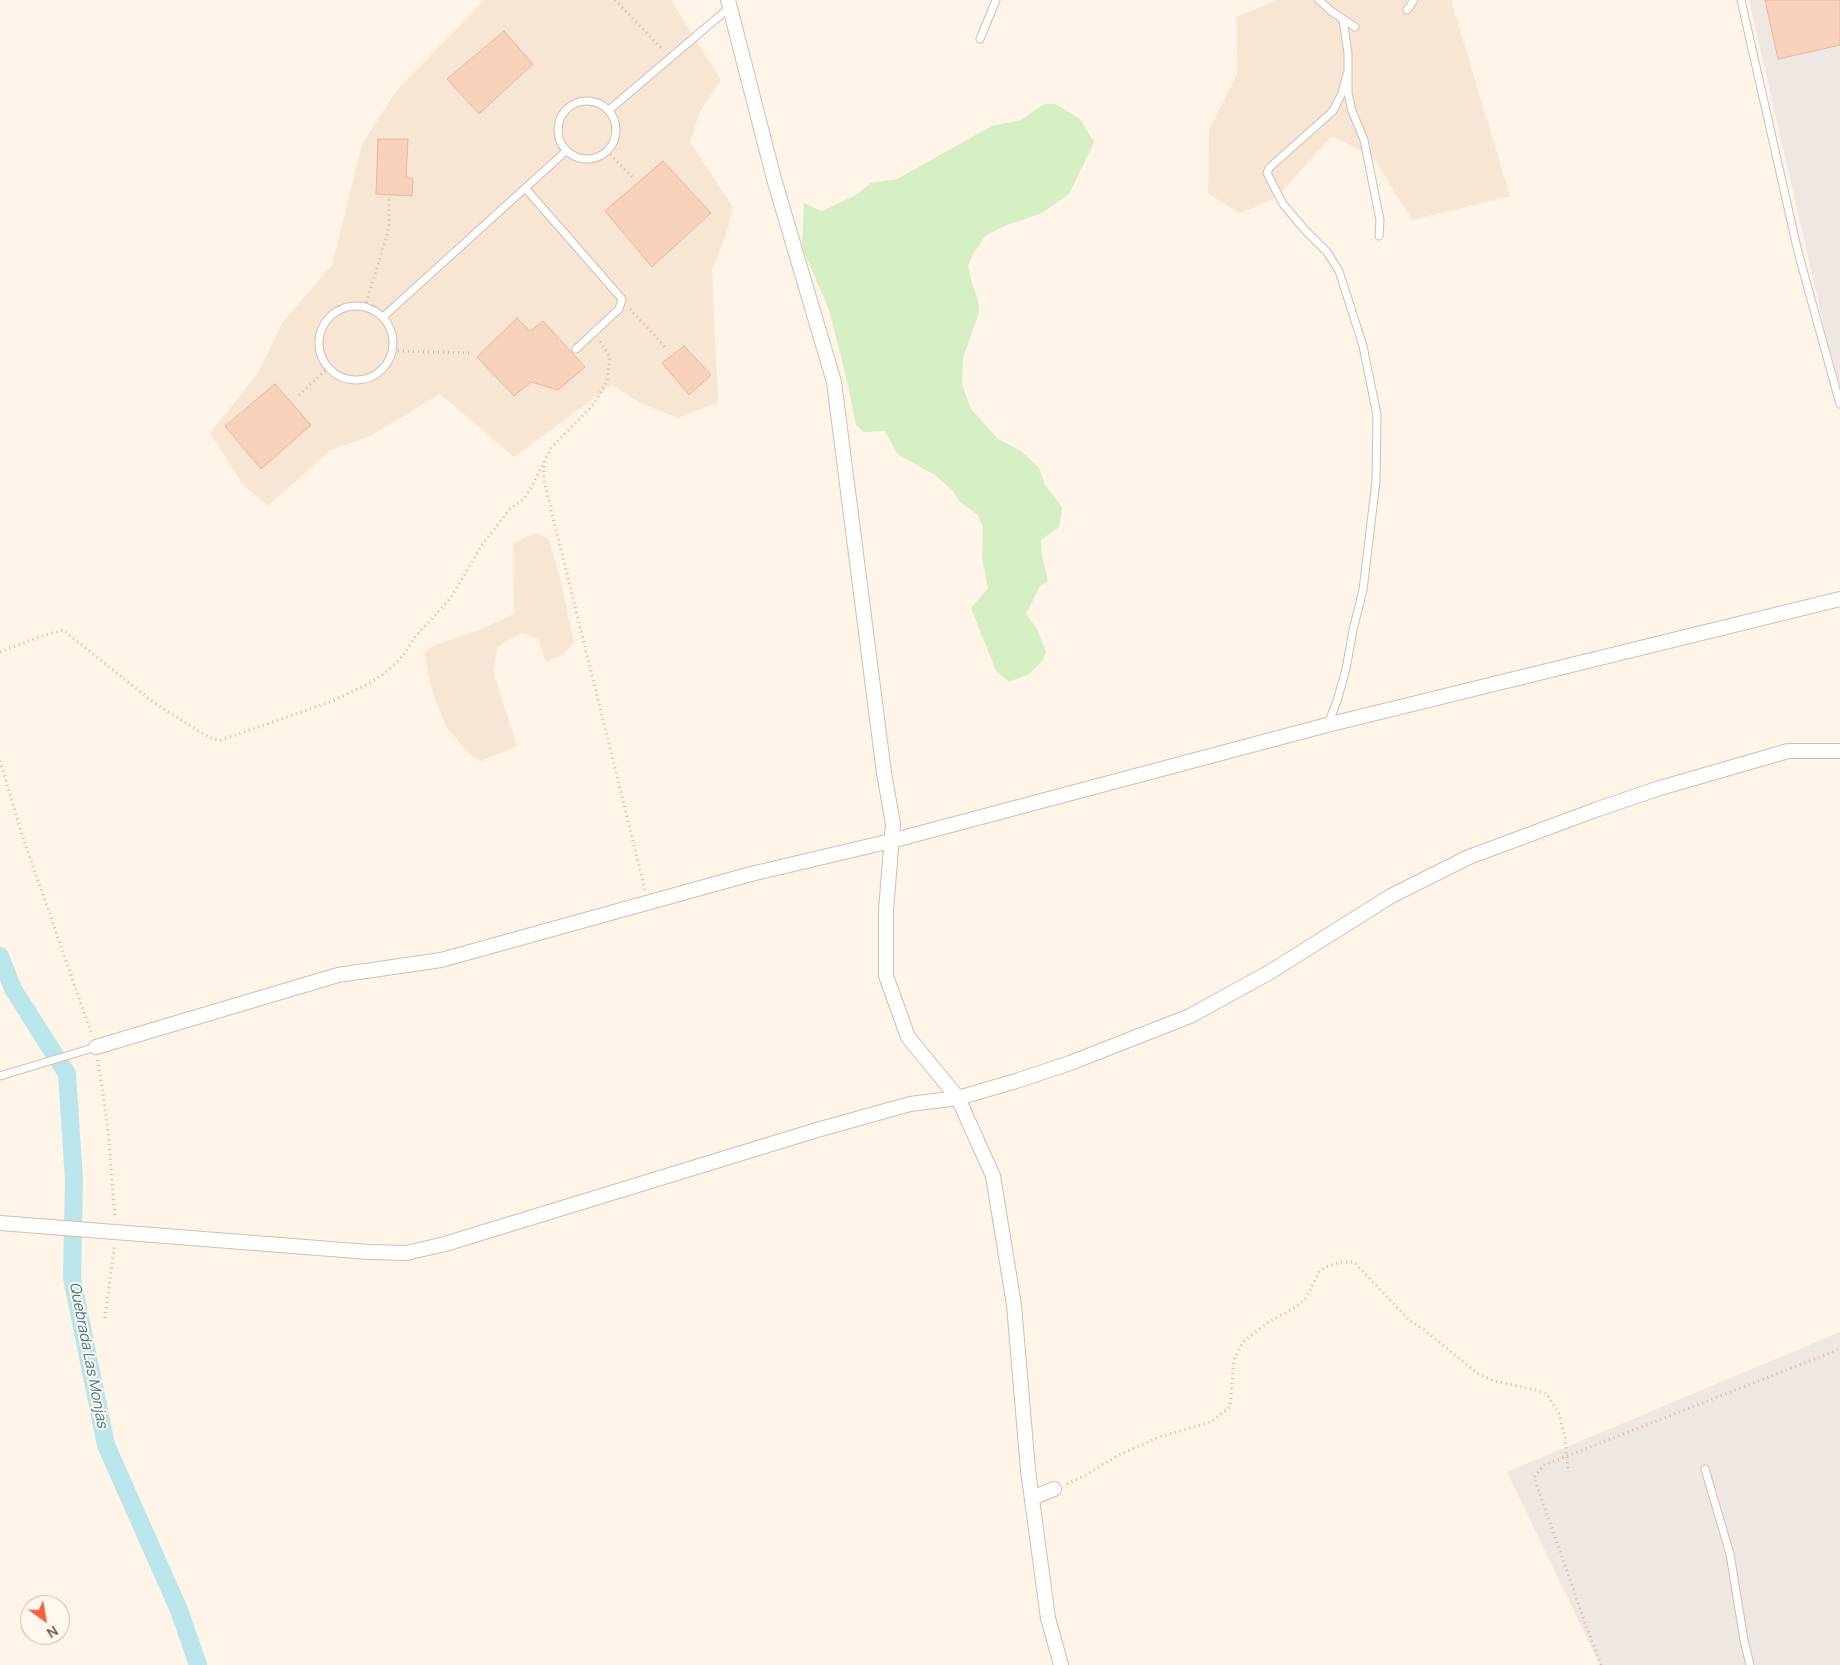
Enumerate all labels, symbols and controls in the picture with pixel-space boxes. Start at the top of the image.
water label: Quebrada Las Monjas [65,1281,111,1429]
north arrow [20,1595,70,1645]
text: N [43,1622,62,1643]

